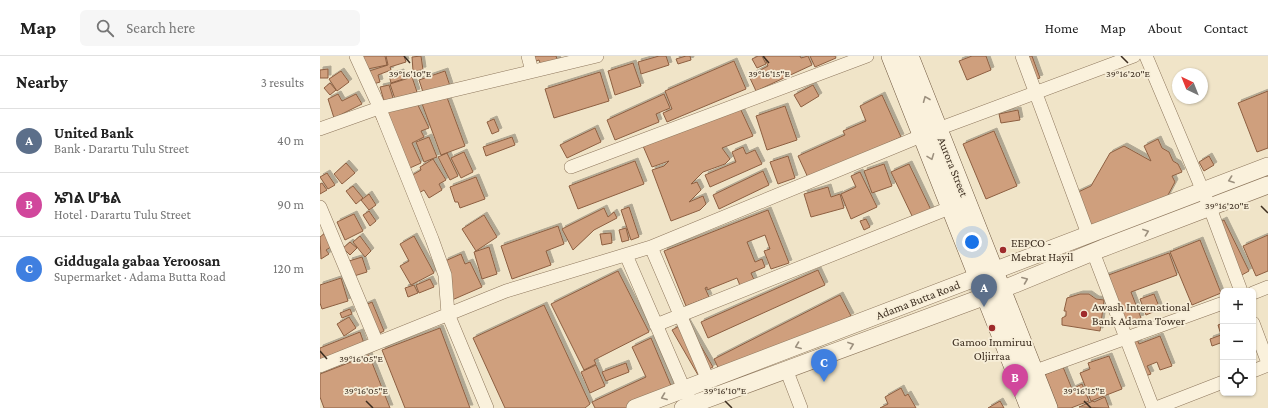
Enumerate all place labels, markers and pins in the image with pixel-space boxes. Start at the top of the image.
place label: EEPCO - Mebrat Hayil [1011,236,1073,264]
marker: EEPCO - Mebrat Hayil [998,245,1008,255]
pin: A [971,274,997,307]
place label: Awash International Bank Adama Tower [1092,300,1190,328]
marker: Awash International Bank Adama Tower [1079,309,1089,319]
marker: Gamoo Immiruu Oljirraa [987,323,997,333]
place label: Gamoo Immiruu Oljirraa [952,335,1033,363]
pin: C [811,349,837,382]
pin: B [1002,364,1028,397]

